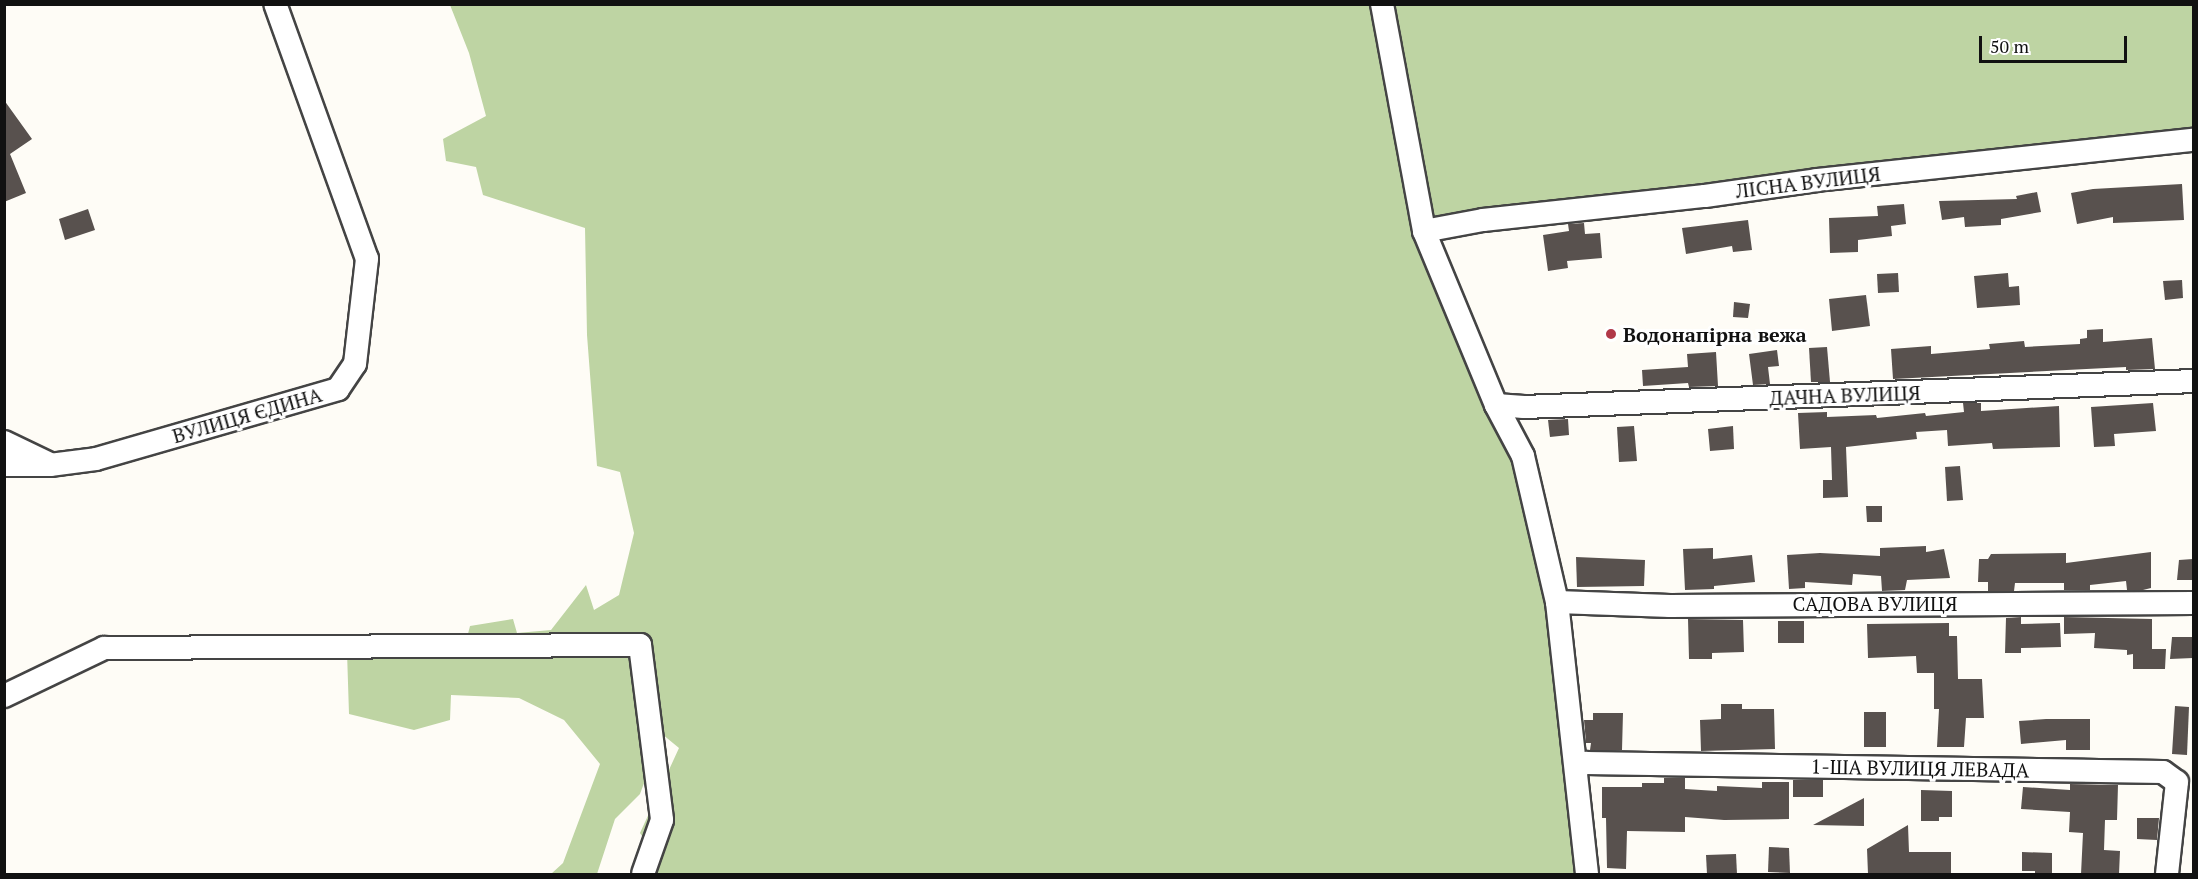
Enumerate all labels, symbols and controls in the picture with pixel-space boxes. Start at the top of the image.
scale bar [1982,24,2130,62]
text: 50 m [1990,34,2029,58]
street label: ЛІСНА ВУЛИЦЯ [1734,161,1882,203]
place label: Водонапірна вежа [1623,322,1807,346]
marker: Водонапірна вежа [1604,327,1618,341]
street label: ДАЧНА ВУЛИЦЯ [1769,380,1921,410]
street label: ВУЛИЦЯ ЄДИНА [169,382,325,448]
street label: САДОВА ВУЛИЦЯ [1792,591,1958,615]
street label: 1-ША ВУЛИЦЯ ЛЕВАДА [1810,754,2030,782]

